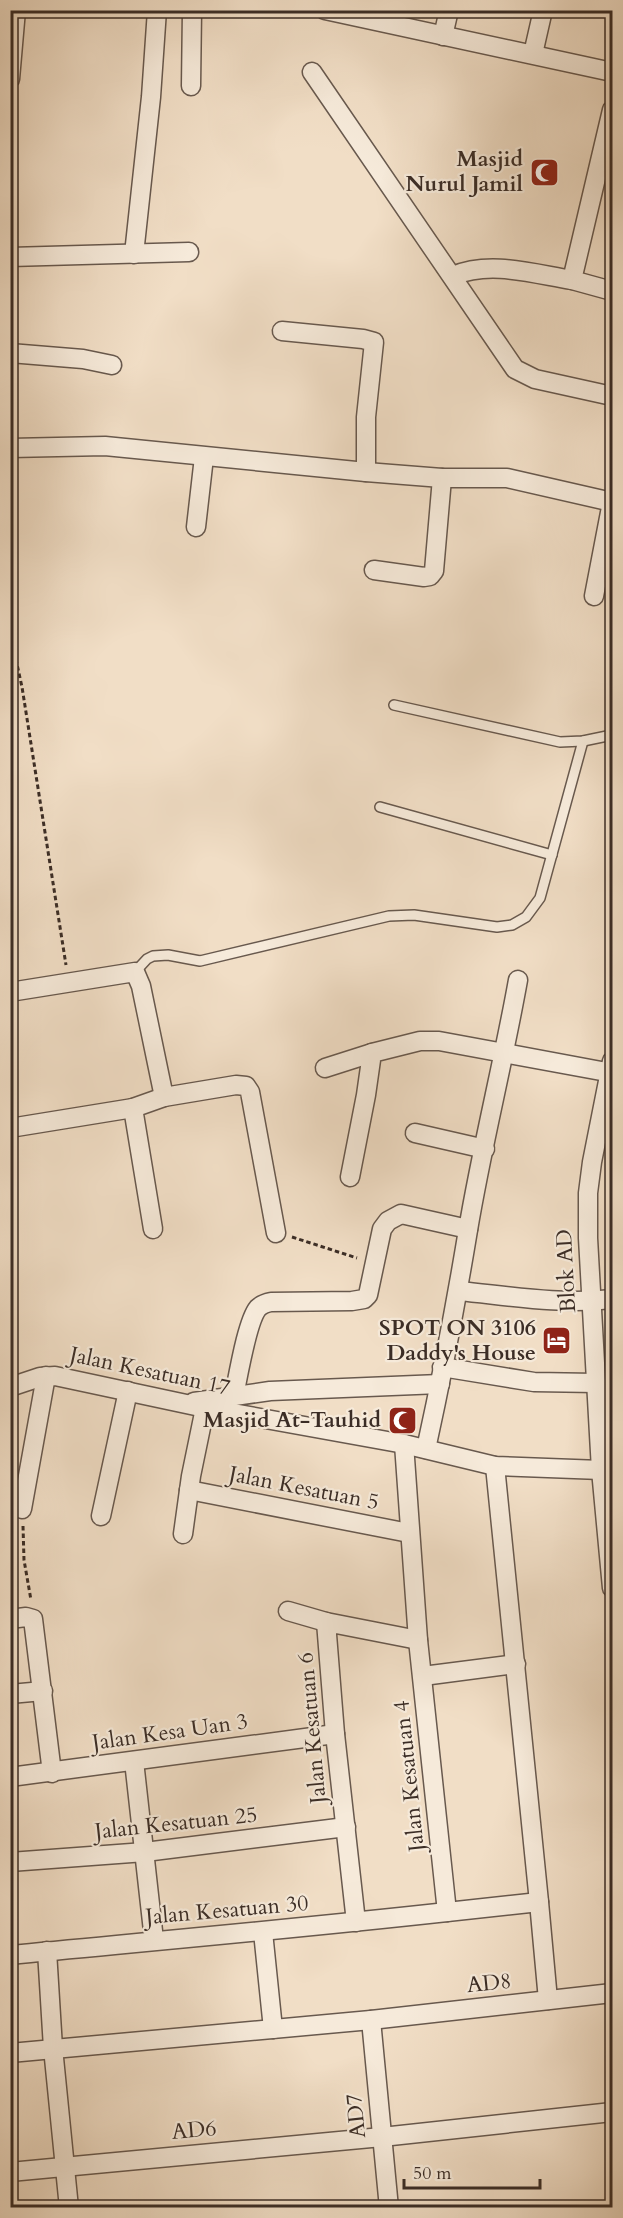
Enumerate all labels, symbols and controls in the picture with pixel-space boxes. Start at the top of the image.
place label: Masjid Nurul Jamil [405,144,524,199]
mosque icon: Masjid Nurul Jamil [528,156,560,188]
street label: Blok AD [549,1228,583,1314]
place label: SPOT ON 3106 Daddy's House [379,1313,536,1368]
hotel icon: SPOT ON 3106 Daddy's House [541,1325,573,1357]
street label: Jalan Kesatuan 17 [64,1339,233,1403]
mosque icon: Masjid At-Tauhid [386,1404,418,1436]
place label: Masjid At-Tauhid [203,1405,381,1435]
street label: Jalan Kesatuan 5 [224,1458,381,1517]
street label: Jalan Kesatuan 6 [290,1651,334,1808]
street label: Jalan Kesatuan 4 [386,1699,432,1856]
street label: Jalan Kesa Uan 3 [87,1706,250,1758]
street label: Jalan Kesatuan 25 [90,1800,259,1847]
street label: Jalan Kesatuan 30 [141,1888,310,1932]
street label: AD8 [465,1966,513,2000]
street label: AD7 [339,2092,373,2140]
street label: AD6 [170,2113,218,2147]
scale bar [404,2152,540,2190]
text: 50 m [413,2161,452,2186]

